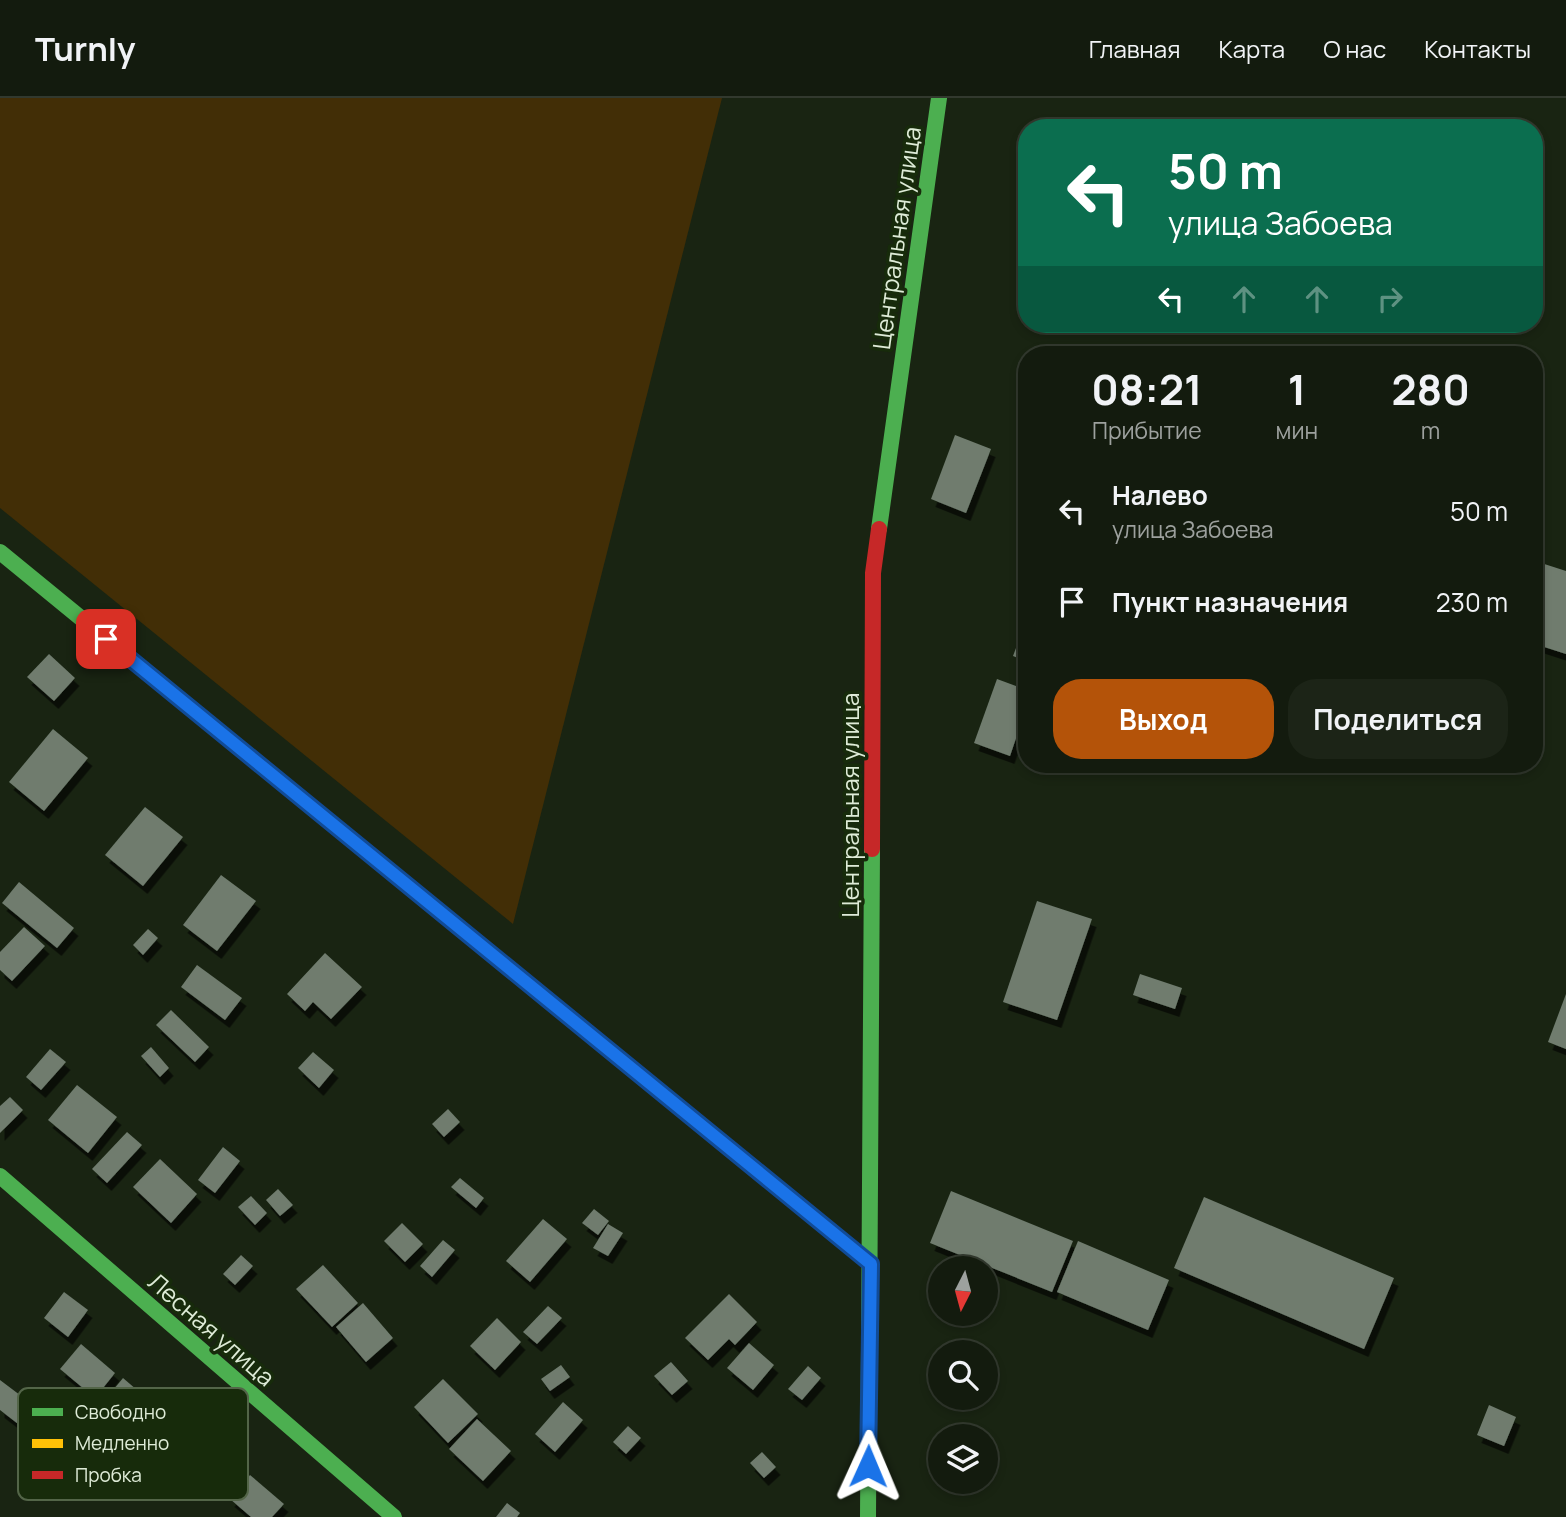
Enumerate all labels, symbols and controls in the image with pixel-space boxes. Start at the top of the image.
text: Turnly [35,26,136,71]
text: Главная [1089,32,1180,65]
text: Карта [1218,32,1285,65]
text: О нас [1323,32,1386,65]
text: Контакты [1424,32,1531,65]
street label: Центральная улица [864,124,928,352]
text: 50 m [1168,137,1283,204]
icon: left [1053,147,1144,238]
text: улица Забоева [1168,201,1393,245]
icon: left [1152,280,1190,318]
icon: ahead [1225,280,1263,318]
icon: ahead [1298,280,1336,318]
icon: right [1371,280,1409,318]
text: 08:21 [1091,360,1202,418]
text: 1 [1288,360,1306,418]
text: 280 [1391,360,1470,418]
text: Прибытие [1092,414,1202,446]
text: мин [1276,414,1318,446]
text: m [1421,414,1440,446]
text: Налево [1112,477,1208,513]
icon: left [1053,492,1091,530]
text: 50 m [1450,493,1508,529]
text: улица Забоева [1112,513,1274,545]
icon: arrive [1053,583,1091,621]
text: Пункт назначения [1112,584,1348,620]
text: 230 m [1436,584,1508,620]
pin [76,609,136,669]
icon: arrive [87,620,125,658]
button: Выход [1053,679,1274,759]
button: Поделиться [1288,679,1508,759]
street label: Центральная улица [833,693,866,917]
north arrow [928,1256,998,1326]
map controls [928,1256,998,1494]
street label: Лесная улица [142,1265,282,1393]
button: search [928,1340,998,1410]
legend [18,1388,248,1500]
text: Свободно [75,1399,166,1425]
button: layers [928,1424,998,1494]
position arrow [831,1429,905,1503]
text: Медленно [75,1430,169,1456]
text: Пробка [75,1462,142,1488]

